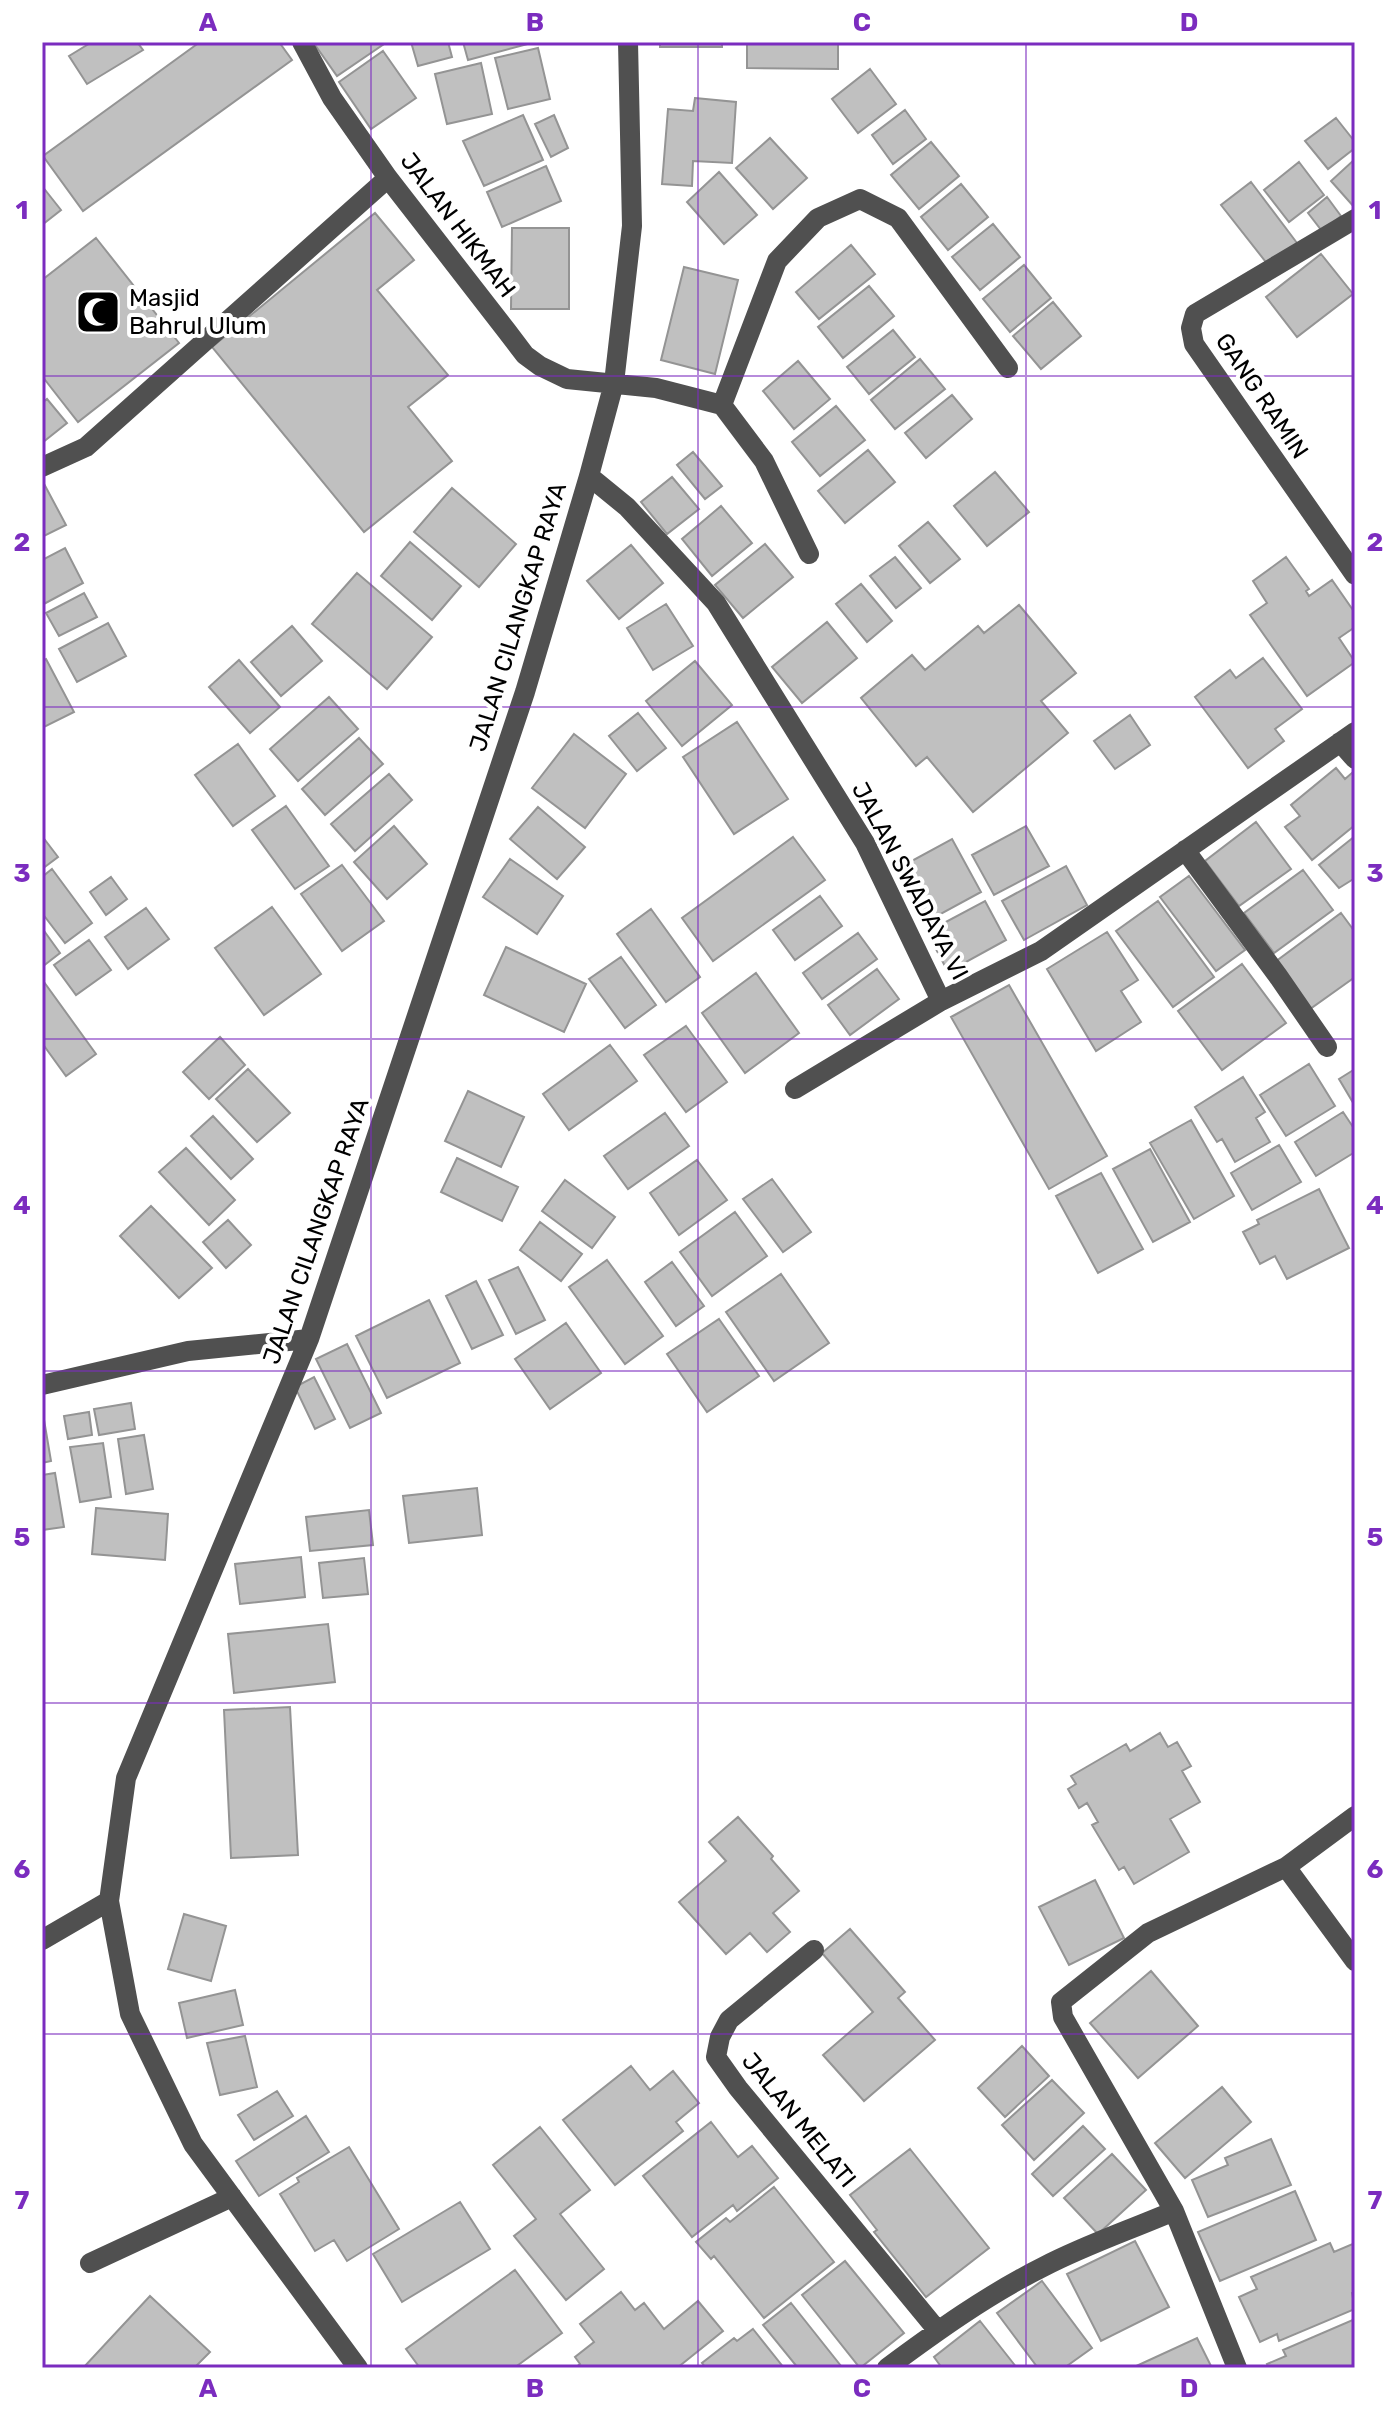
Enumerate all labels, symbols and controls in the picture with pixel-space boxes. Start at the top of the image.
text: A [199,7,218,38]
text: B [526,7,544,38]
text: C [853,7,871,38]
text: D [1180,7,1198,38]
street label: JALAN HIKMAH [395,147,521,303]
text: 1 [16,195,28,226]
text: 1 [1369,195,1381,226]
place label: Masjid Bahrul Ulum [129,284,267,340]
mosque icon: Masjid Bahrul Ulum [74,288,122,336]
street label: GANG RAMIN [1210,328,1314,464]
street label: JALAN CILANGKAP RAYA [464,479,572,755]
text: 2 [14,527,30,558]
text: 2 [1367,527,1383,558]
street label: JALAN SWADAYA VI [846,777,974,985]
text: 3 [13,858,31,889]
text: 3 [1366,858,1384,889]
street label: JALAN CILANGKAP RAYA [257,1094,375,1368]
text: 4 [13,1190,31,1221]
text: 4 [1366,1190,1384,1221]
text: 5 [14,1522,30,1553]
text: 5 [1367,1522,1383,1553]
text: 6 [14,1854,31,1885]
text: 6 [1367,1854,1384,1885]
street label: JALAN MELATI [736,2047,862,2193]
text: 7 [15,2185,30,2216]
text: 7 [1368,2185,1383,2216]
text: A [199,2373,218,2404]
text: B [526,2373,544,2404]
text: C [853,2373,871,2404]
text: D [1180,2373,1198,2404]

